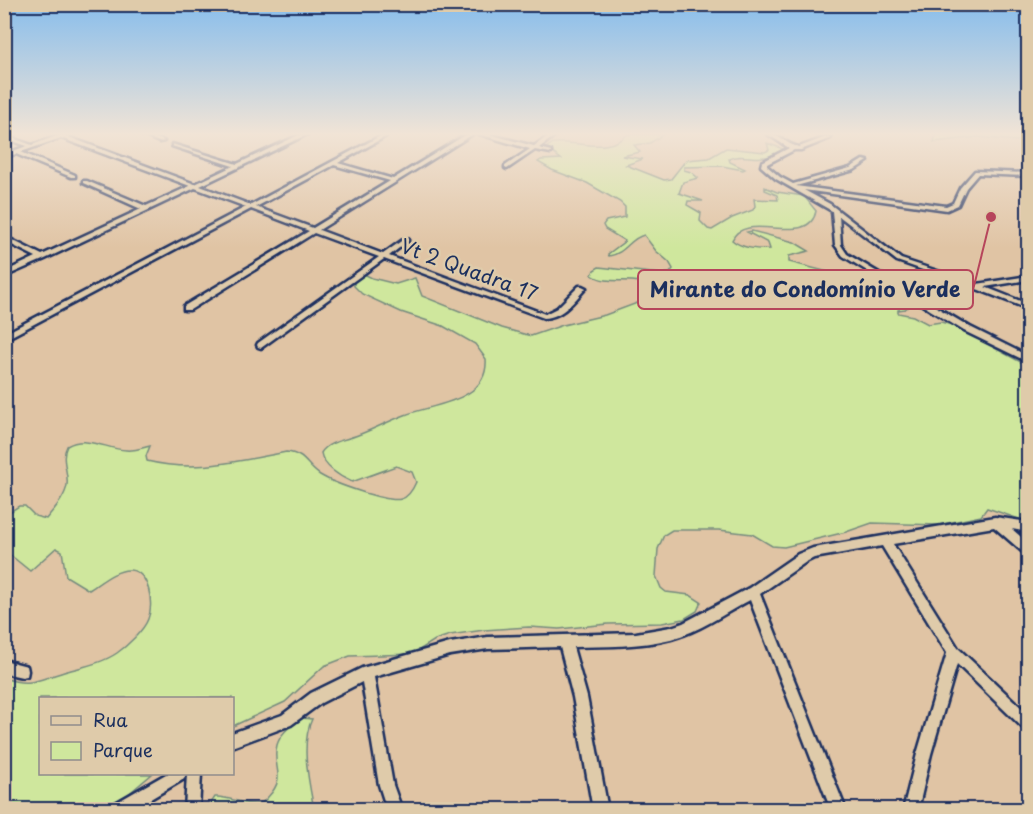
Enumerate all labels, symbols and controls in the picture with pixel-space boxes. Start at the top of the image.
street label: Vt 2 Quadra 17 [396,230,543,308]
callout: Mirante do Condomínio Verde [638,270,973,309]
text: Mirante do Condomínio Verde [650,272,960,304]
legend [39,697,234,775]
text: Rua [93,706,128,733]
text: Parque [93,736,153,763]

